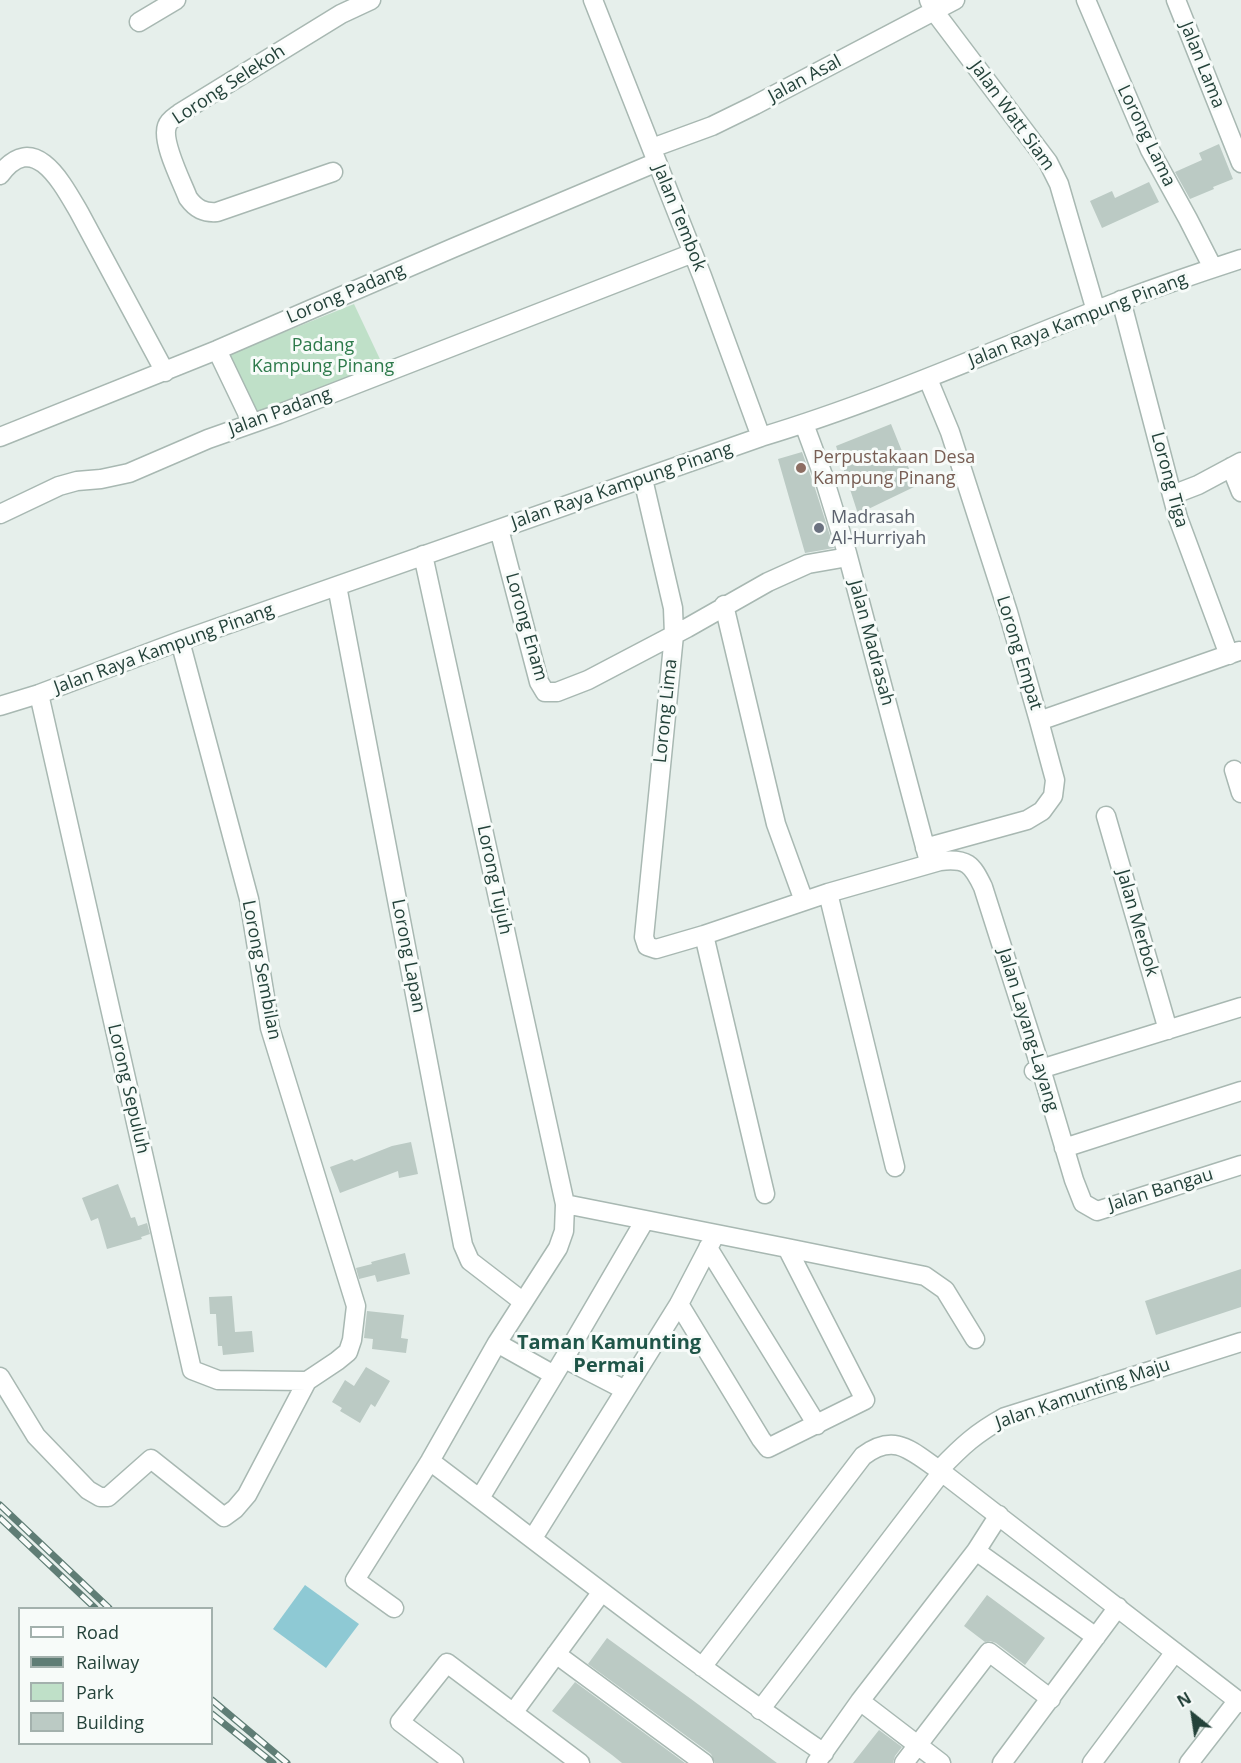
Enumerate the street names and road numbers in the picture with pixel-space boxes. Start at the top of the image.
street label: Jalan Lama [1175,19,1229,111]
street label: Lorong Selekoh [169,41,289,129]
street label: Jalan Asal [765,51,845,107]
street label: Jalan Watt Siam [965,57,1059,175]
street label: Lorong Lama [1112,82,1180,190]
street label: Jalan Tembok [648,162,710,274]
street label: Lorong Padang [284,259,408,329]
street label: Jalan Raya Kampung Pinang [966,268,1190,372]
street label: Jalan Padang [226,383,334,441]
street label: Lorong Tiga [1146,430,1192,530]
street label: Jalan Raya Kampung Pinang [509,438,735,534]
street label: Lorong Enam [500,570,552,684]
street label: Jalan Madrasah [844,578,898,708]
street label: Lorong Empat [991,593,1047,713]
street label: Jalan Raya Kampung Pinang [51,599,277,699]
street label: Lorong Lima [650,658,682,764]
street label: Lorong Tujuh [472,823,516,937]
street label: Jalan Merbok [1111,867,1163,979]
street label: Lorong Lapan [386,897,430,1015]
street label: Lorong Sembilan [237,898,285,1042]
street label: Jalan Layang-Layang [993,946,1063,1114]
street label: Lorong Sepuluh [103,1022,153,1156]
street label: Jalan Bangau [1106,1164,1216,1216]
street label: Jalan Kamunting Maju [993,1354,1173,1434]

